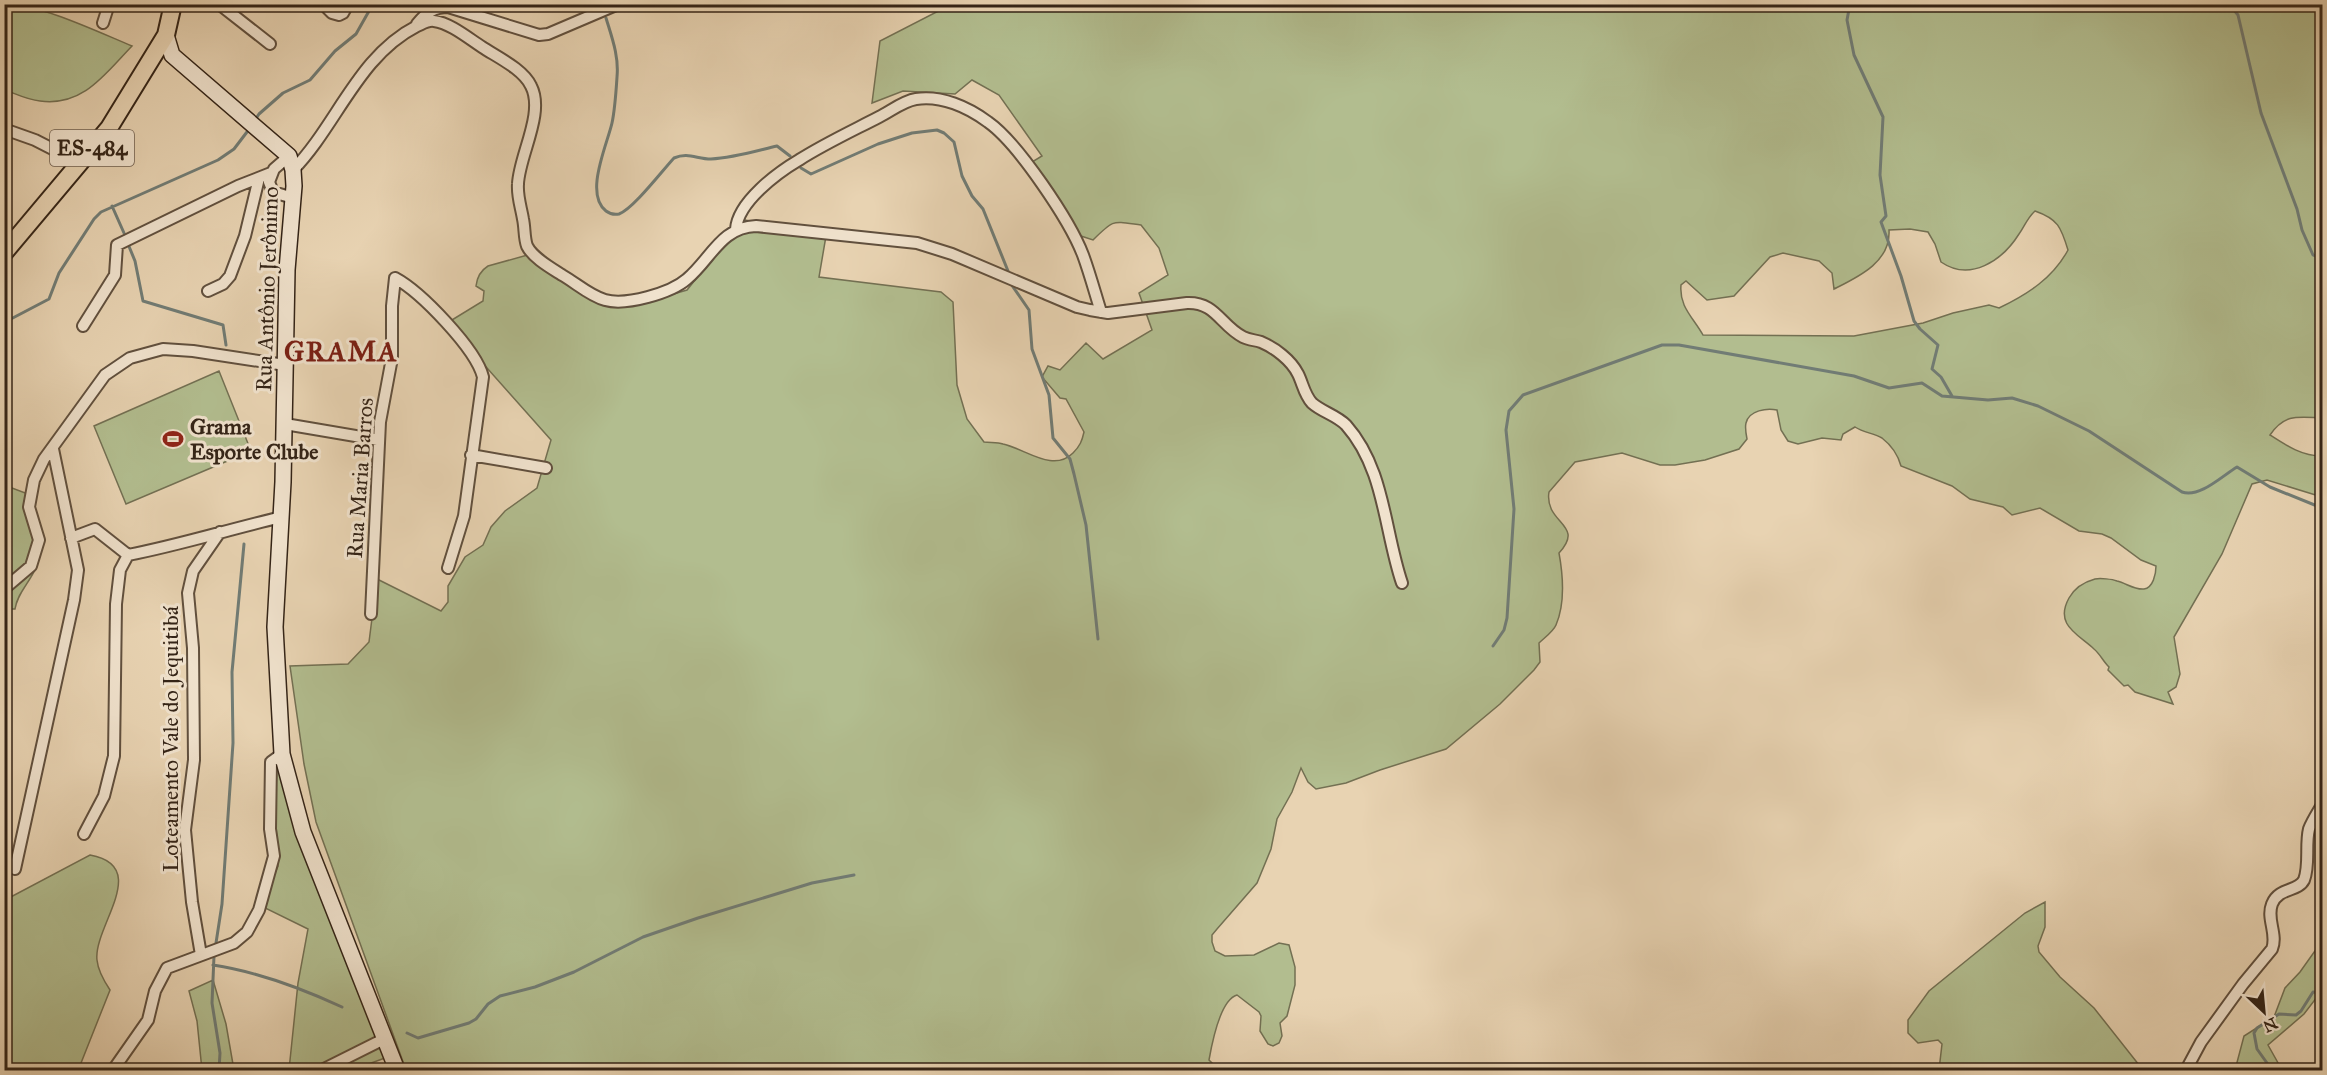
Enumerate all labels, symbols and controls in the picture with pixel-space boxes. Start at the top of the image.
road number: ES-484 [50,130,134,166]
street label: Rua Antônio Jerônimo [250,186,284,392]
district label: GRAMA [284,334,398,369]
street label: Rua Maria Barros [341,397,379,559]
place label: Grama Esporte Clube [190,413,318,465]
sports icon: Grama Esporte Clube [161,427,185,451]
street label: Loteamento Vale do Jequitibá [157,605,184,872]
north arrow [2234,982,2294,1042]
text: N [2260,1014,2281,1037]

